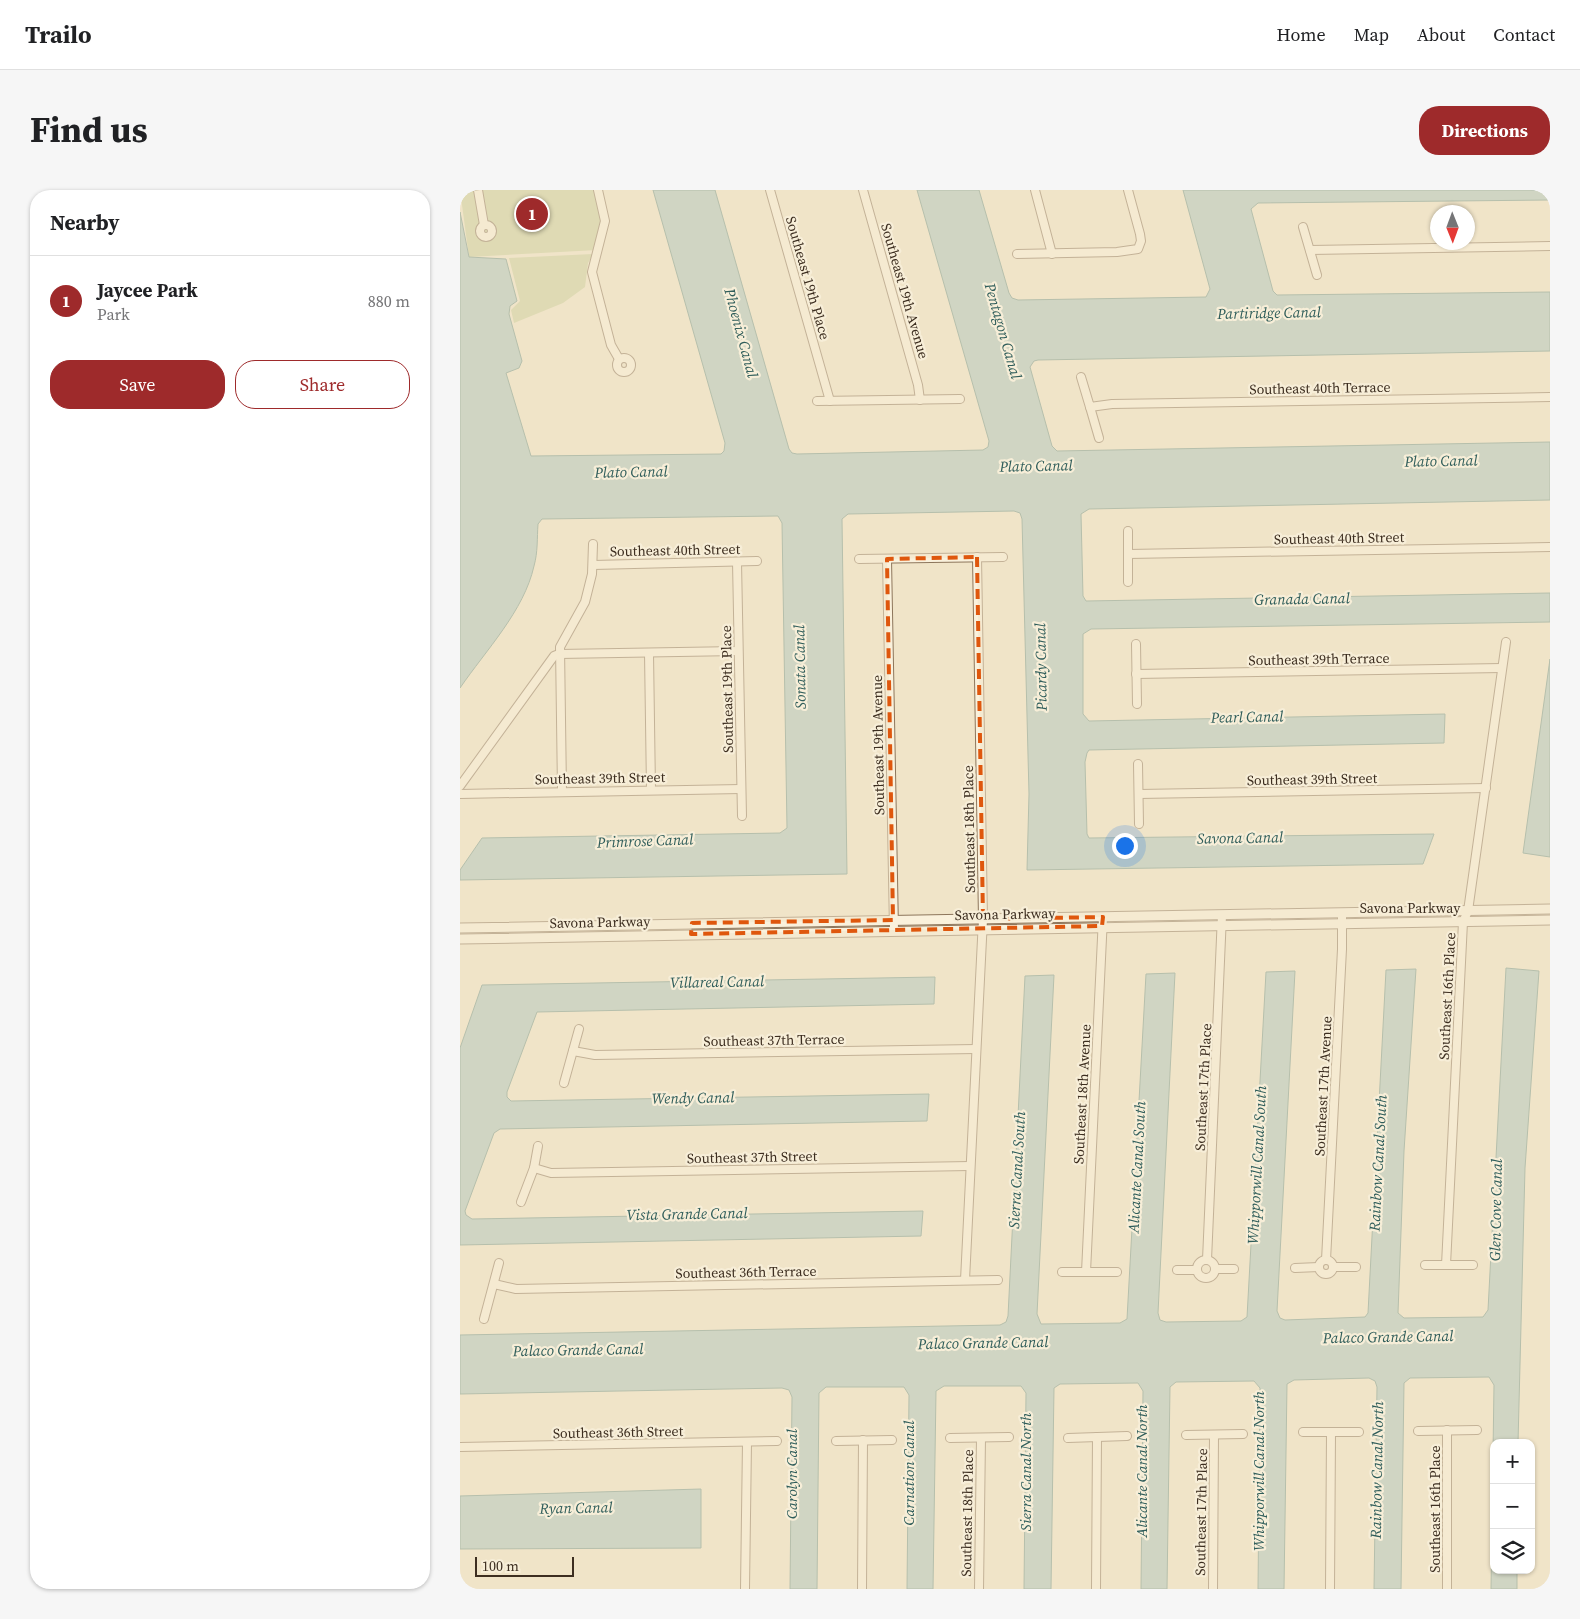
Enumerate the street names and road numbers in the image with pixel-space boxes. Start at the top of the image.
street label: Southeast 19th Place [781,214,835,342]
street label: Southeast 19th Avenue [876,221,934,361]
street label: Southeast 40th Terrace [1249,377,1391,399]
street label: Southeast 40th Street [1274,527,1405,549]
street label: Southeast 40th Street [610,539,741,561]
street label: Southeast 19th Place [716,625,738,753]
street label: Southeast 39th Terrace [1248,648,1390,670]
street label: Southeast 19th Avenue [867,675,889,815]
street label: Southeast 18th Place [958,765,980,893]
street label: Southeast 39th Street [535,767,666,789]
street label: Southeast 39th Street [1247,768,1378,790]
street label: Savona Parkway [1360,898,1461,918]
street label: Savona Parkway [954,903,1056,925]
street label: Savona Parkway [549,911,651,933]
street label: Southeast 16th Place [1434,932,1460,1060]
street label: Southeast 17th Avenue [1309,1016,1337,1156]
street label: Southeast 17th Place [1190,1023,1216,1151]
street label: Southeast 18th Avenue [1068,1024,1096,1164]
street label: Southeast 37th Terrace [703,1029,845,1051]
street label: Southeast 37th Street [687,1146,818,1168]
street label: Southeast 36th Terrace [675,1261,817,1283]
street label: Southeast 36th Street [553,1421,684,1443]
street label: Southeast 16th Place [1425,1445,1445,1573]
street label: Southeast 17th Place [1190,1448,1212,1576]
street label: Southeast 18th Place [956,1449,978,1577]

